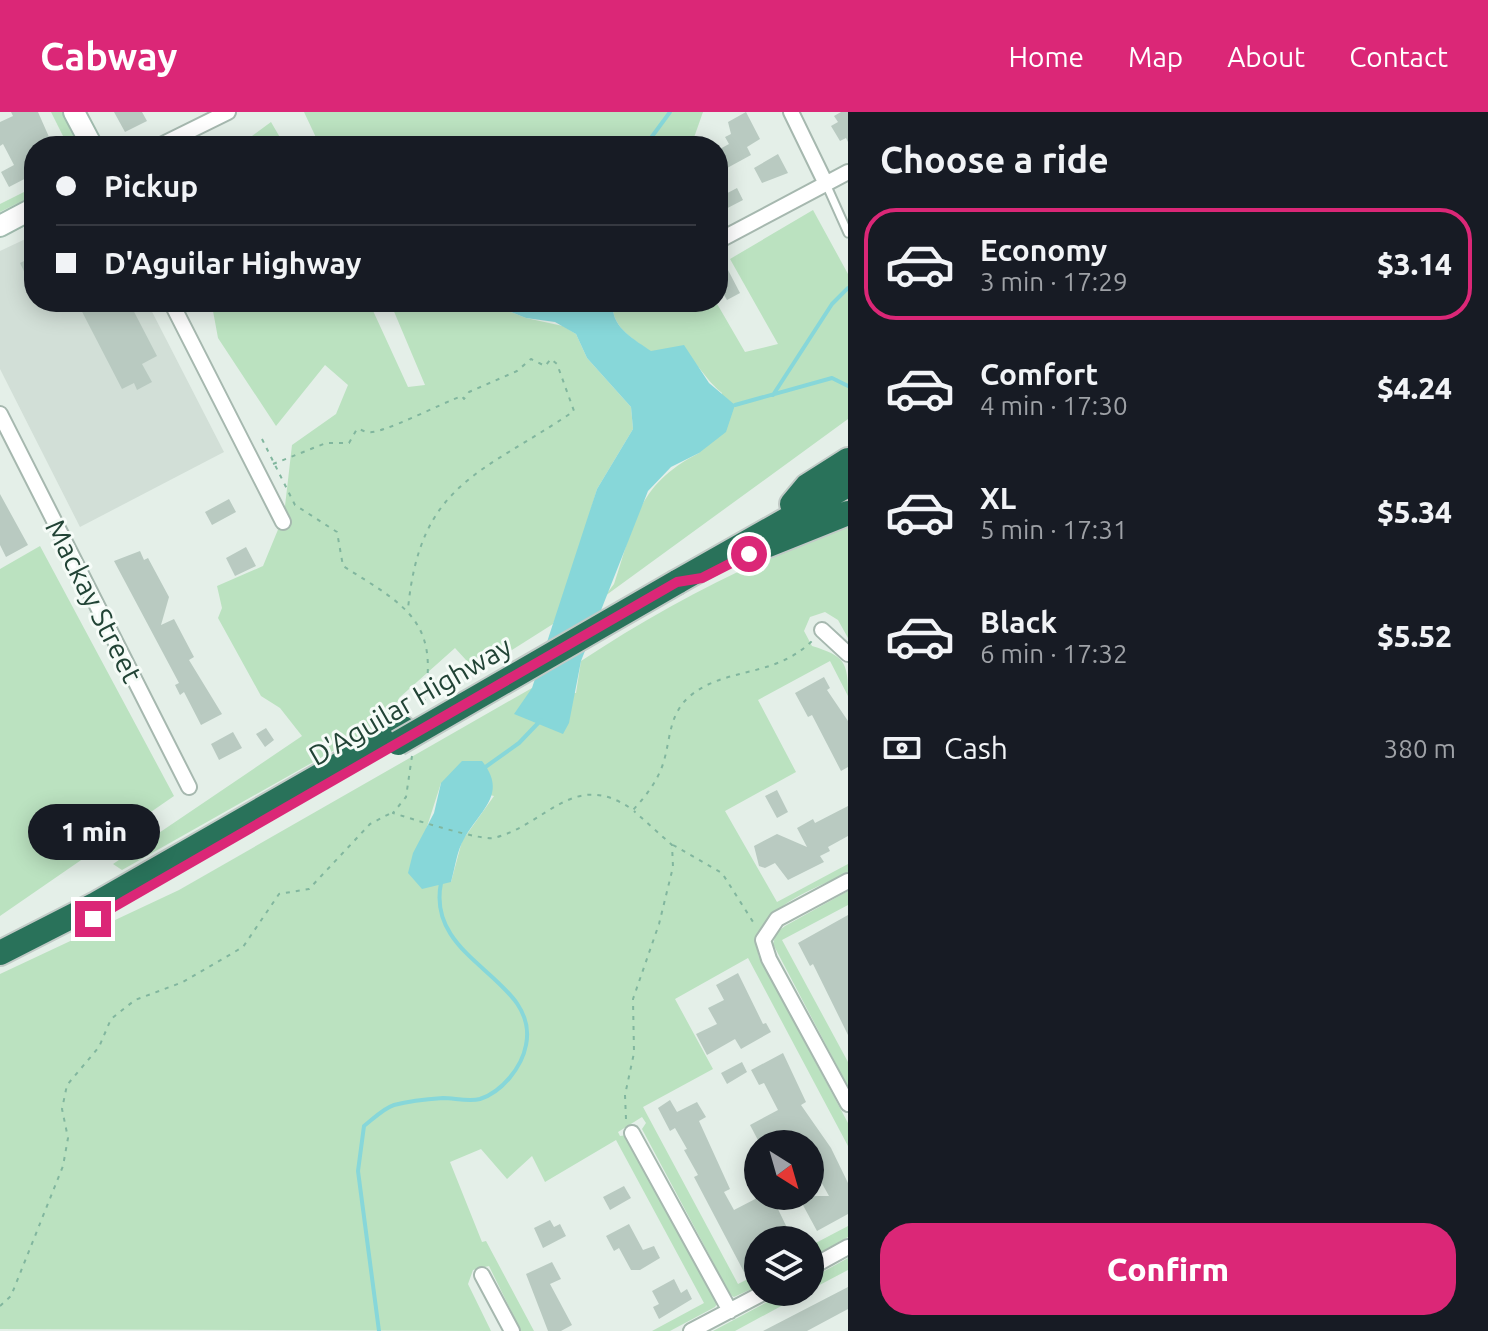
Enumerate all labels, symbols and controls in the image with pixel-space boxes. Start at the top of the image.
text: Cabway [40,35,177,77]
text: Home [1009,41,1084,72]
text: Map [1128,41,1183,72]
text: About [1227,41,1305,72]
text: Contact [1349,41,1448,72]
text: Choose a ride [880,139,1109,180]
text: Pickup [104,169,198,203]
icon: car [884,228,956,300]
text: Economy [980,233,1107,267]
text: D'Aguilar Highway [104,246,361,280]
text: $3.14 [1377,247,1452,281]
text: 3 min · 17:29 [980,267,1128,296]
icon: car [884,352,956,424]
text: Comfort [980,357,1098,391]
text: $4.24 [1377,371,1452,405]
text: 4 min · 17:30 [980,391,1128,420]
icon: car [884,476,956,548]
text: XL [980,481,1016,515]
text: $5.34 [1377,495,1452,529]
street label: Mackay Street [40,514,149,687]
text: 5 min · 17:31 [980,515,1128,544]
route start [731,536,767,572]
icon: car [884,600,956,672]
text: Black [980,605,1057,639]
text: $5.52 [1377,619,1452,653]
street label: D'Aguilar Highway [303,630,516,771]
text: 6 min · 17:32 [980,639,1128,668]
icon: cash [880,726,924,770]
text: Cash [944,731,1008,765]
text: 380 m [1384,734,1456,763]
callout: 1 min [27,803,159,859]
text: 1 min [61,817,127,846]
route end [75,901,111,937]
north arrow [744,1130,824,1210]
map controls [744,1130,824,1306]
button: Confirm [880,1223,1456,1315]
button: layers [744,1226,824,1306]

